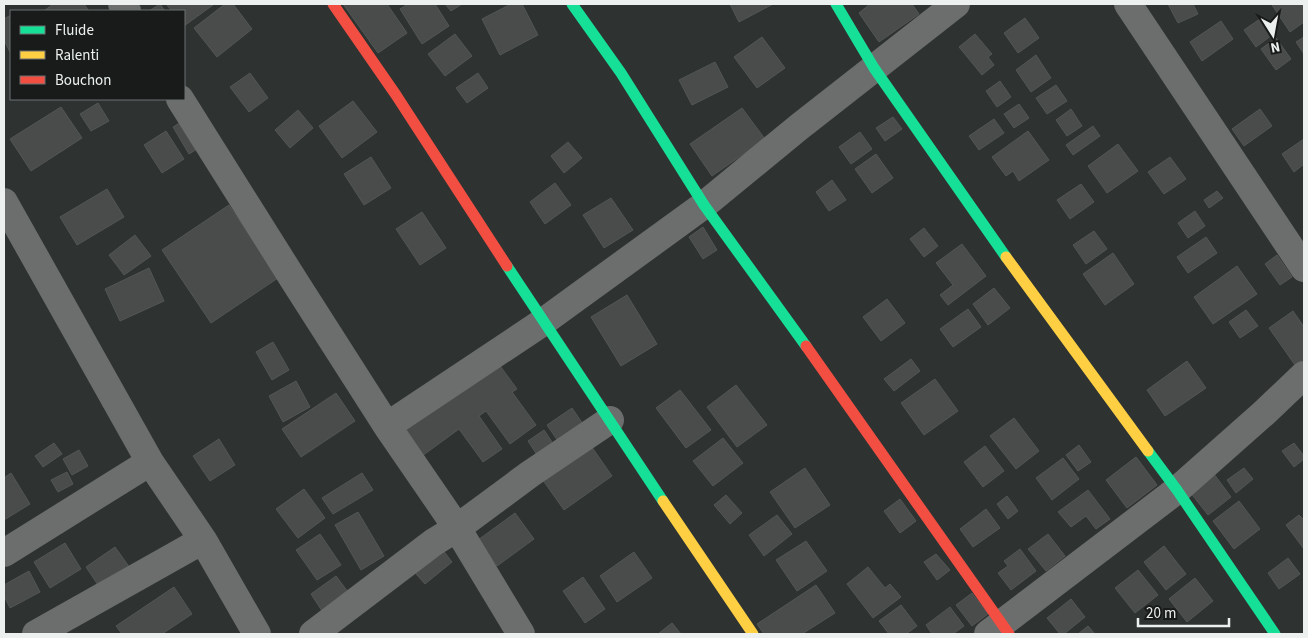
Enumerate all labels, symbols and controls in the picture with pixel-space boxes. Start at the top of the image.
legend [10,10,185,100]
north arrow [1248,10,1298,60]
text: Fluide [55,20,94,41]
text: N [1269,36,1282,57]
text: Ralenti [55,45,99,66]
text: Bouchon [55,70,111,91]
scale bar [1138,596,1229,628]
text: 20 m [1146,603,1176,624]

